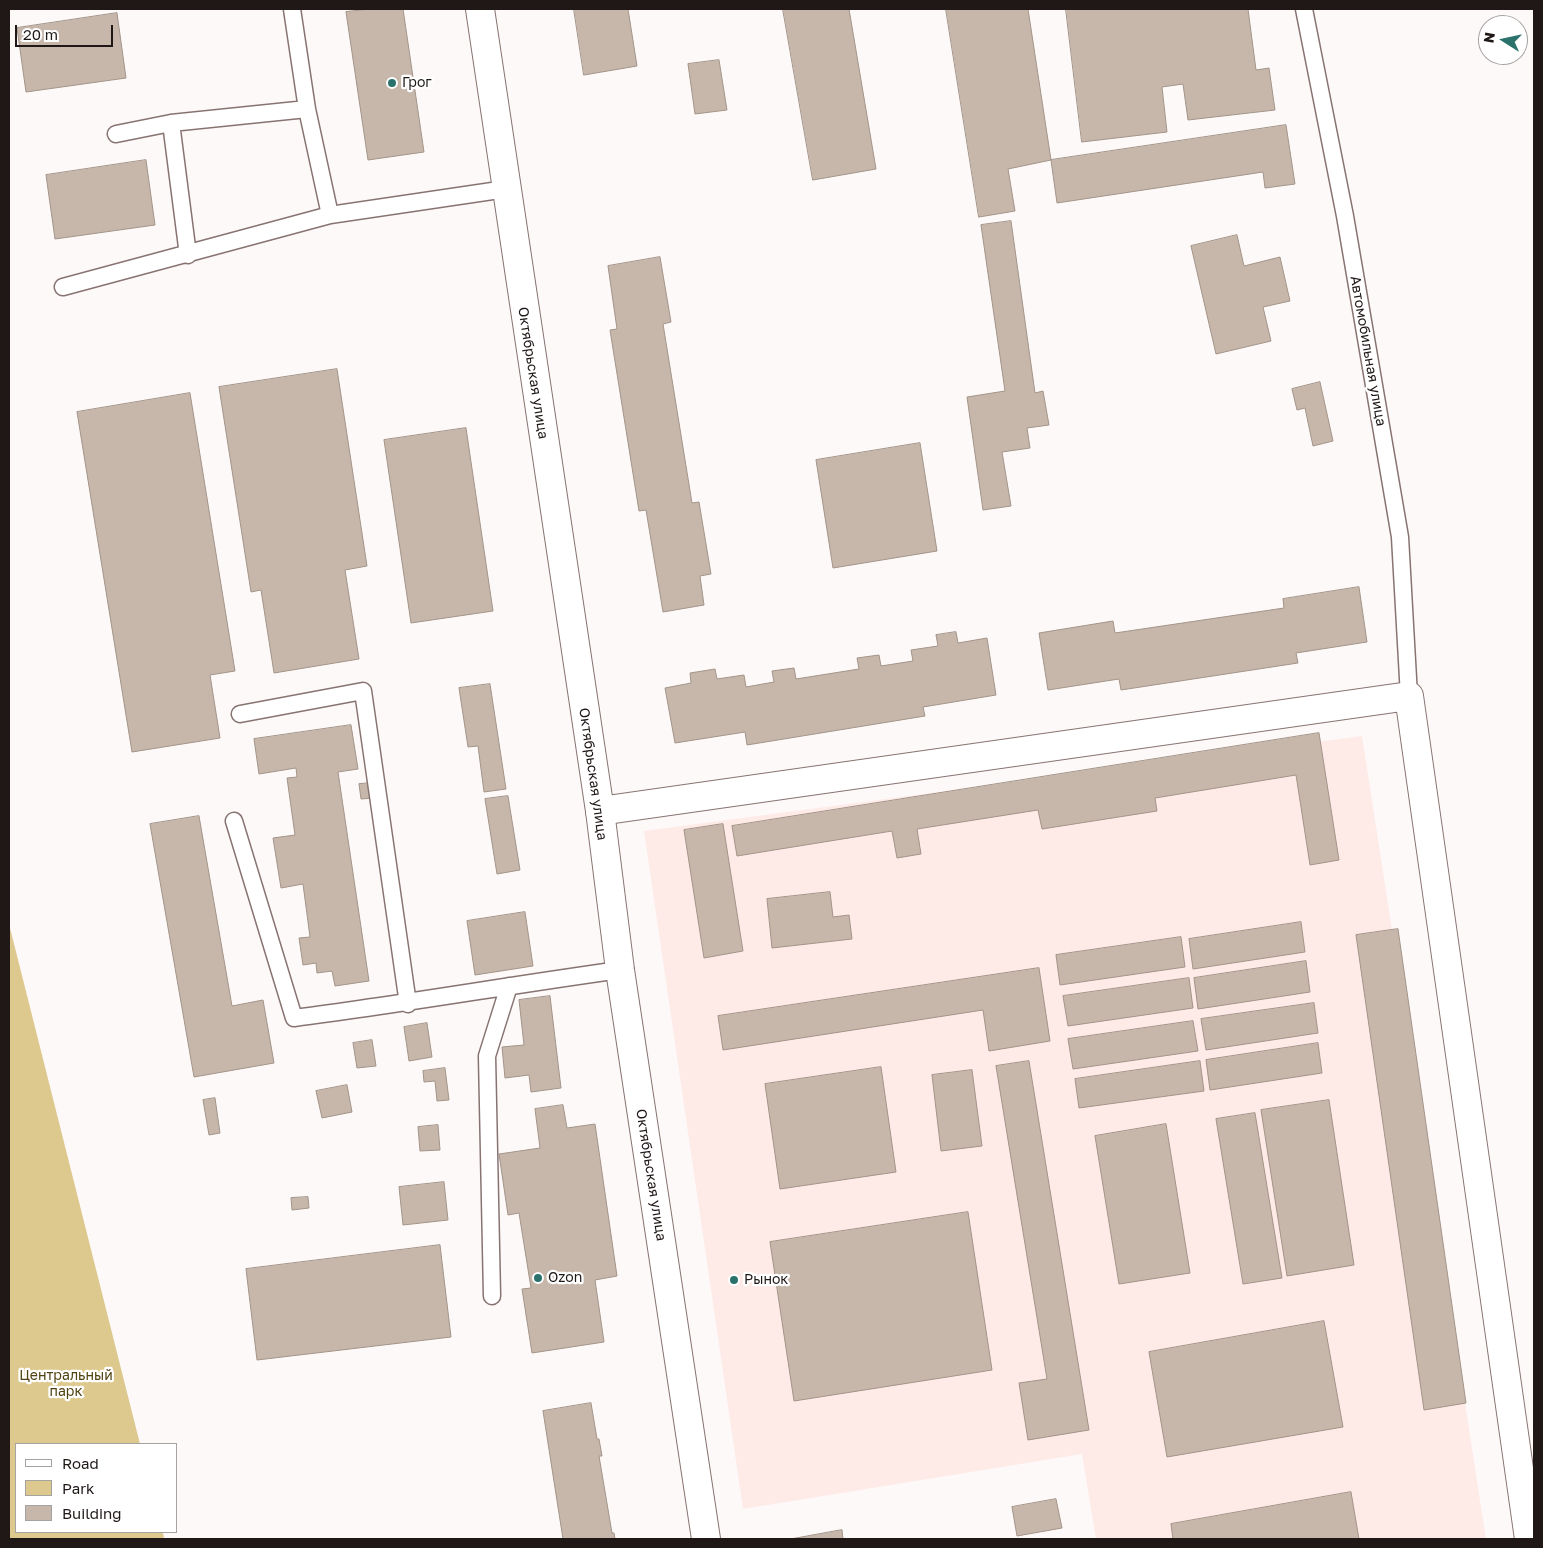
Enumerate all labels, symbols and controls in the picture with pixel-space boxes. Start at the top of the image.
scale bar [18,15,115,47]
north arrow [1478,15,1528,65]
text: 20 m [23,25,58,43]
text: N [1479,31,1498,44]
place label: Грог [402,75,432,91]
marker: Грог [386,77,398,89]
street label: Автомобильная улица [1347,275,1389,427]
street label: Октябрьская улица [514,306,552,440]
street label: Октябрьская улица [575,707,611,841]
street label: Октябрьская улица [632,1108,670,1242]
place label: Ozon [548,1270,582,1286]
marker: Ozon [532,1272,544,1284]
place label: Рынок [744,1272,788,1288]
marker: Рынок [728,1274,740,1286]
park label: Центральный парк [19,1368,113,1400]
legend [15,1443,178,1533]
text: Road [62,1454,99,1472]
text: Park [62,1479,94,1497]
text: Building [62,1504,122,1522]

